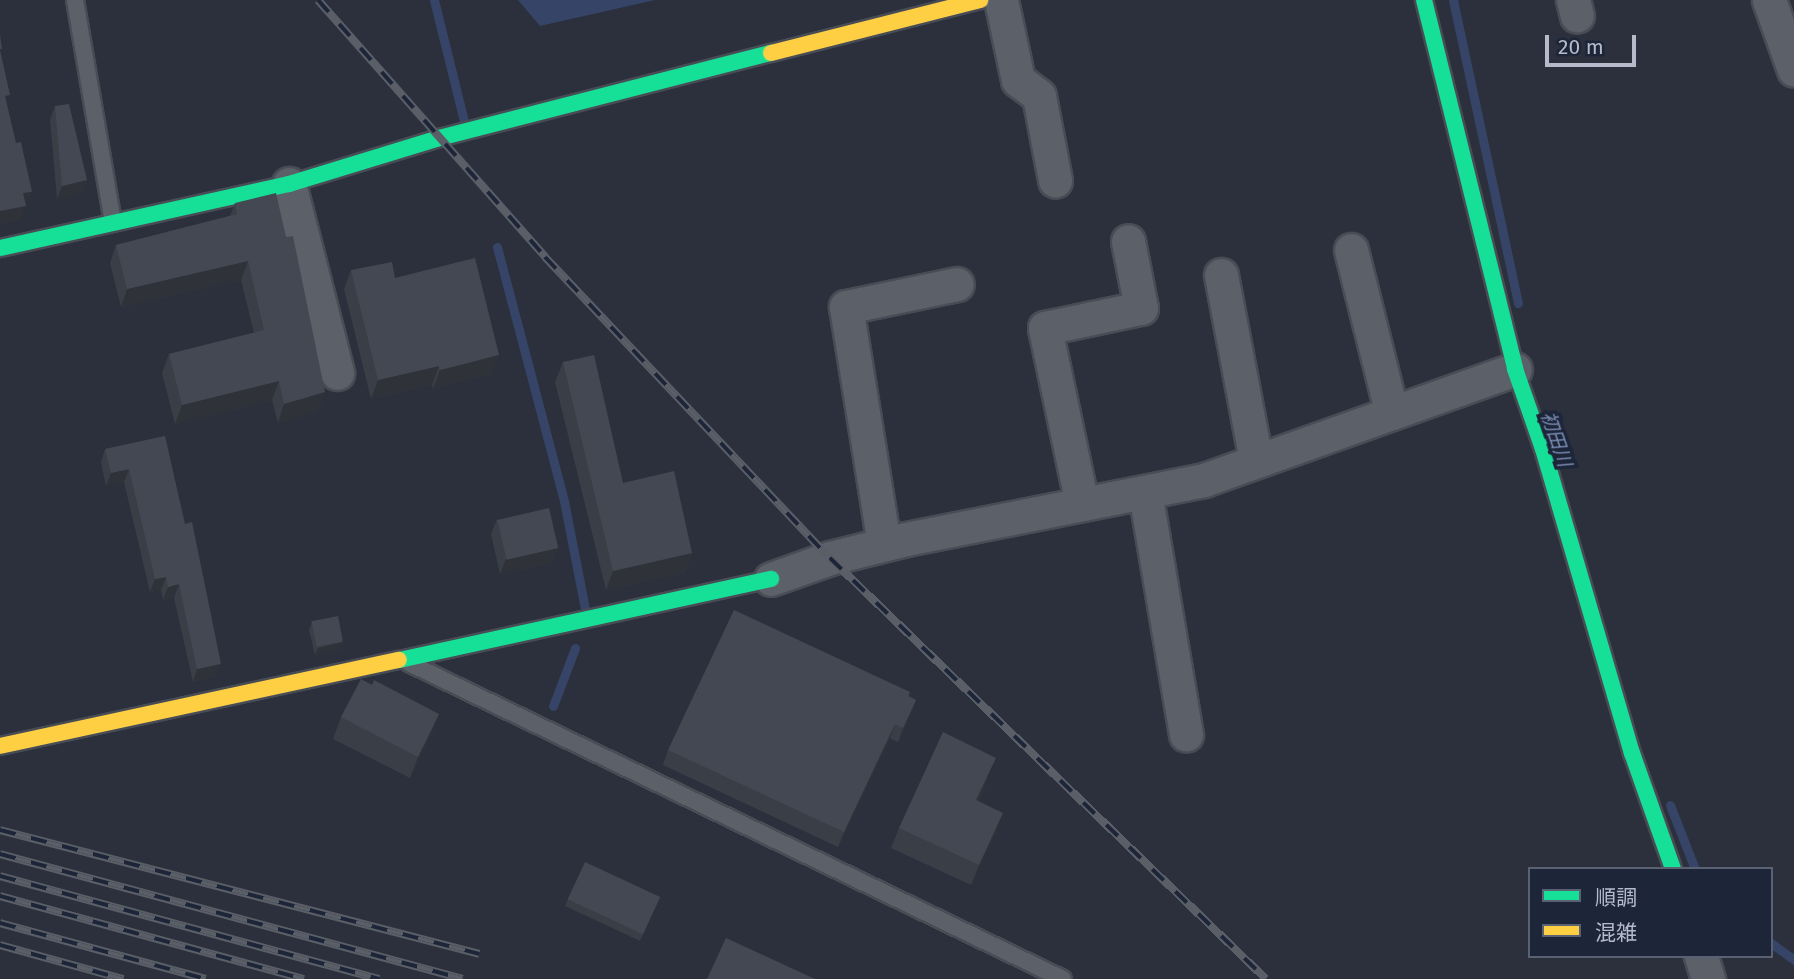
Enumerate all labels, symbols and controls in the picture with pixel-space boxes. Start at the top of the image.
scale bar [1549,21,1640,65]
text: 20 m [1558,34,1604,60]
water label: 初田川 [1536,408,1576,470]
legend [1528,867,1773,958]
text: 順調 [1595,885,1637,911]
text: 混雑 [1595,920,1637,946]

